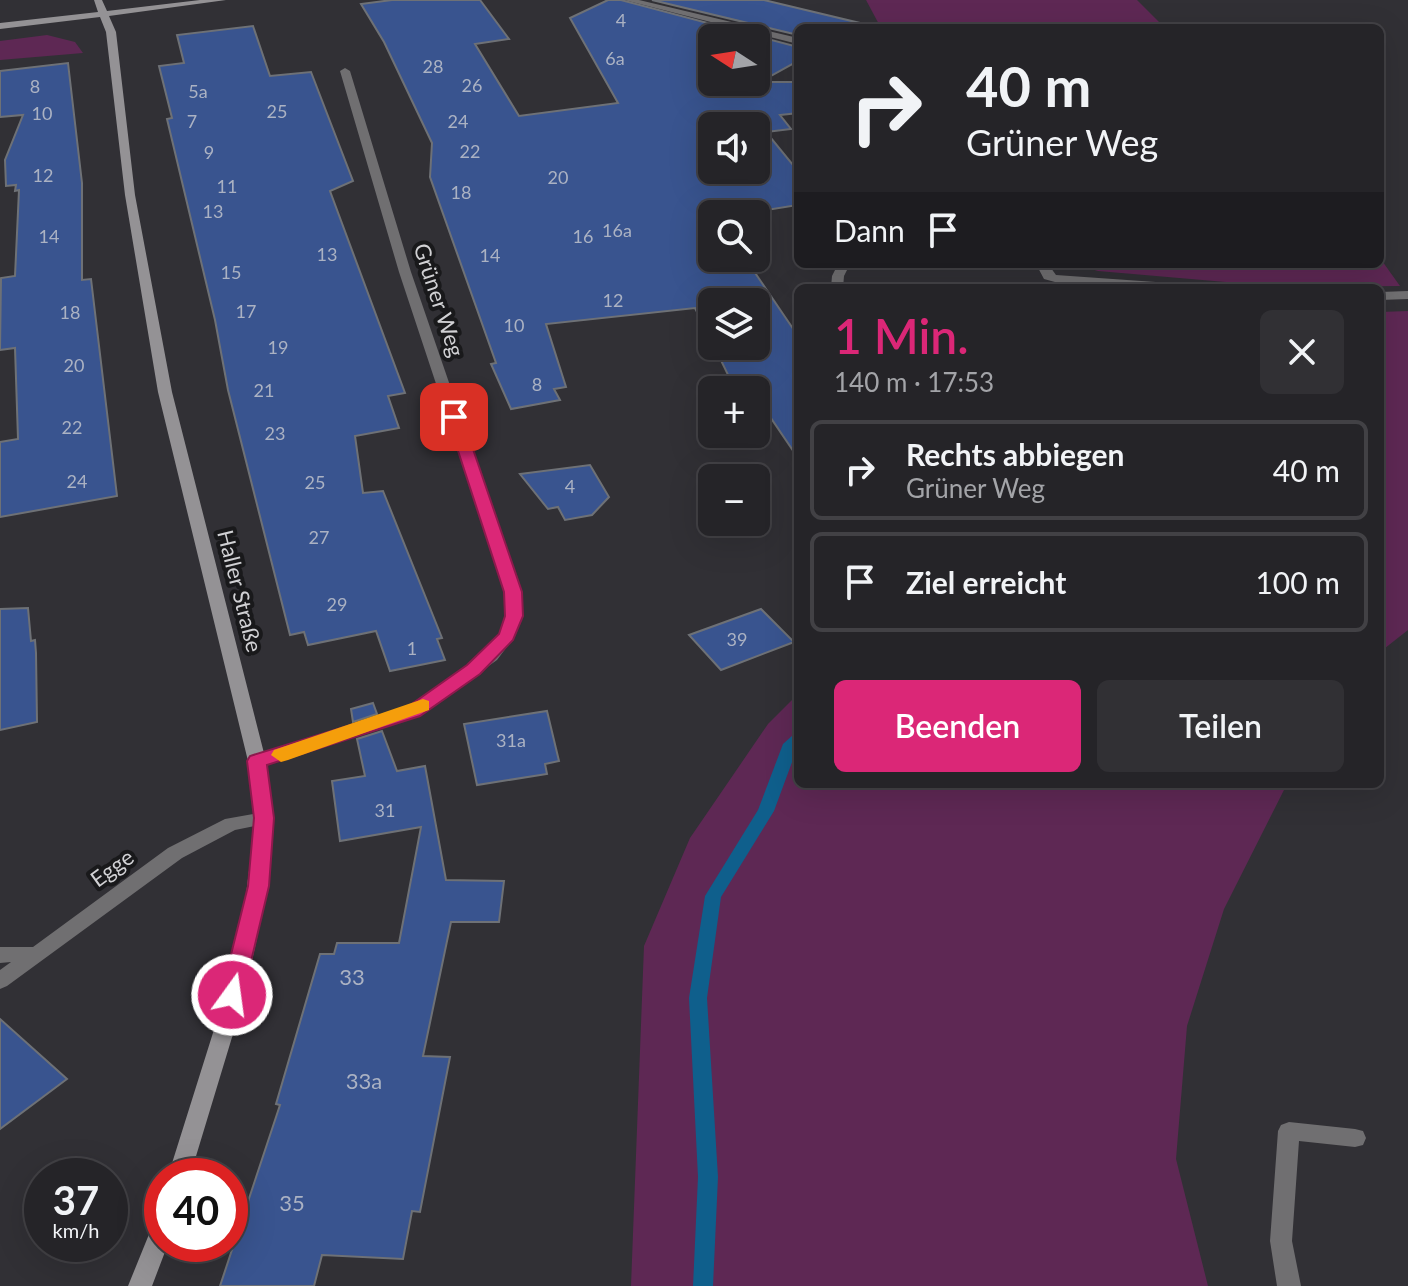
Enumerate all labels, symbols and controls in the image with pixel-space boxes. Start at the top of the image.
house number: 4 [616,9,626,31]
north arrow [698,24,770,96]
map controls [698,24,770,536]
house number: 6a [605,47,625,69]
text: 40 m [966,52,1091,119]
house number: 28 [423,55,443,77]
icon: right [834,56,938,160]
house number: 26 [462,74,482,96]
house number: 8 [30,75,40,97]
house number: 5a [188,80,208,102]
house number: 25 [267,100,287,122]
house number: 10 [32,102,52,124]
house number: 7 [187,110,197,132]
house number: 24 [448,110,468,132]
button: sound [698,112,770,184]
text: Grüner Weg [966,120,1158,164]
house number: 22 [460,140,480,162]
house number: 9 [204,141,214,163]
house number: 12 [33,164,53,186]
house number: 20 [548,166,568,188]
house number: 11 [217,175,237,197]
house number: 18 [451,181,471,203]
house number: 13 [203,200,223,222]
button: search [698,200,770,272]
icon: arrive [921,208,965,252]
text: Dann [834,212,905,248]
house number: 16a [602,219,632,241]
house number: 14 [39,225,59,247]
house number: 16 [573,225,593,247]
street label: Grüner Weg [408,240,470,360]
house number: 13 [317,243,337,265]
house number: 14 [480,244,500,266]
house number: 15 [221,261,241,283]
button: layers [698,288,770,360]
house number: 12 [603,289,623,311]
house number: 17 [236,300,256,322]
house number: 18 [60,301,80,323]
text: 1 Min. [834,307,969,364]
button: close [1260,310,1344,394]
house number: 10 [504,314,524,336]
house number: 19 [268,336,288,358]
house number: 20 [64,354,84,376]
text: 140 m · 17:53 [834,366,994,398]
house number: 8 [532,373,542,395]
button: + [698,376,770,448]
house number: 21 [254,379,274,401]
pin [420,383,488,451]
icon: arrive [432,395,476,439]
house number: 22 [62,416,82,438]
house number: 23 [265,422,285,444]
text: Rechts abbiegen [906,436,1125,472]
icon: right [838,448,882,492]
text: 40 m [1273,452,1340,488]
button: − [698,464,770,536]
house number: 24 [67,470,87,492]
house number: 25 [305,471,325,493]
text: Grüner Weg [906,472,1045,504]
house number: 4 [565,475,575,497]
house number: 27 [309,526,329,548]
street label: Haller Straße [212,527,269,655]
icon: arrive [838,560,882,604]
text: Ziel erreicht [906,564,1066,600]
text: 100 m [1255,564,1340,600]
house number: 29 [327,593,347,615]
house number: 39 [727,628,747,650]
house number: 1 [407,637,417,659]
button: Beenden [834,680,1081,772]
button: Teilen [1097,680,1344,772]
house number: 31a [496,729,526,751]
house number: 31 [375,799,395,821]
street label: Egge [85,843,139,892]
position arrow [190,953,274,1037]
house number: 33 [339,963,365,990]
house number: 33a [346,1067,382,1094]
speed limit sign: 40 [144,1158,248,1262]
text: 37 [53,1176,99,1224]
house number: 35 [279,1189,305,1216]
text: km/h [53,1218,99,1242]

